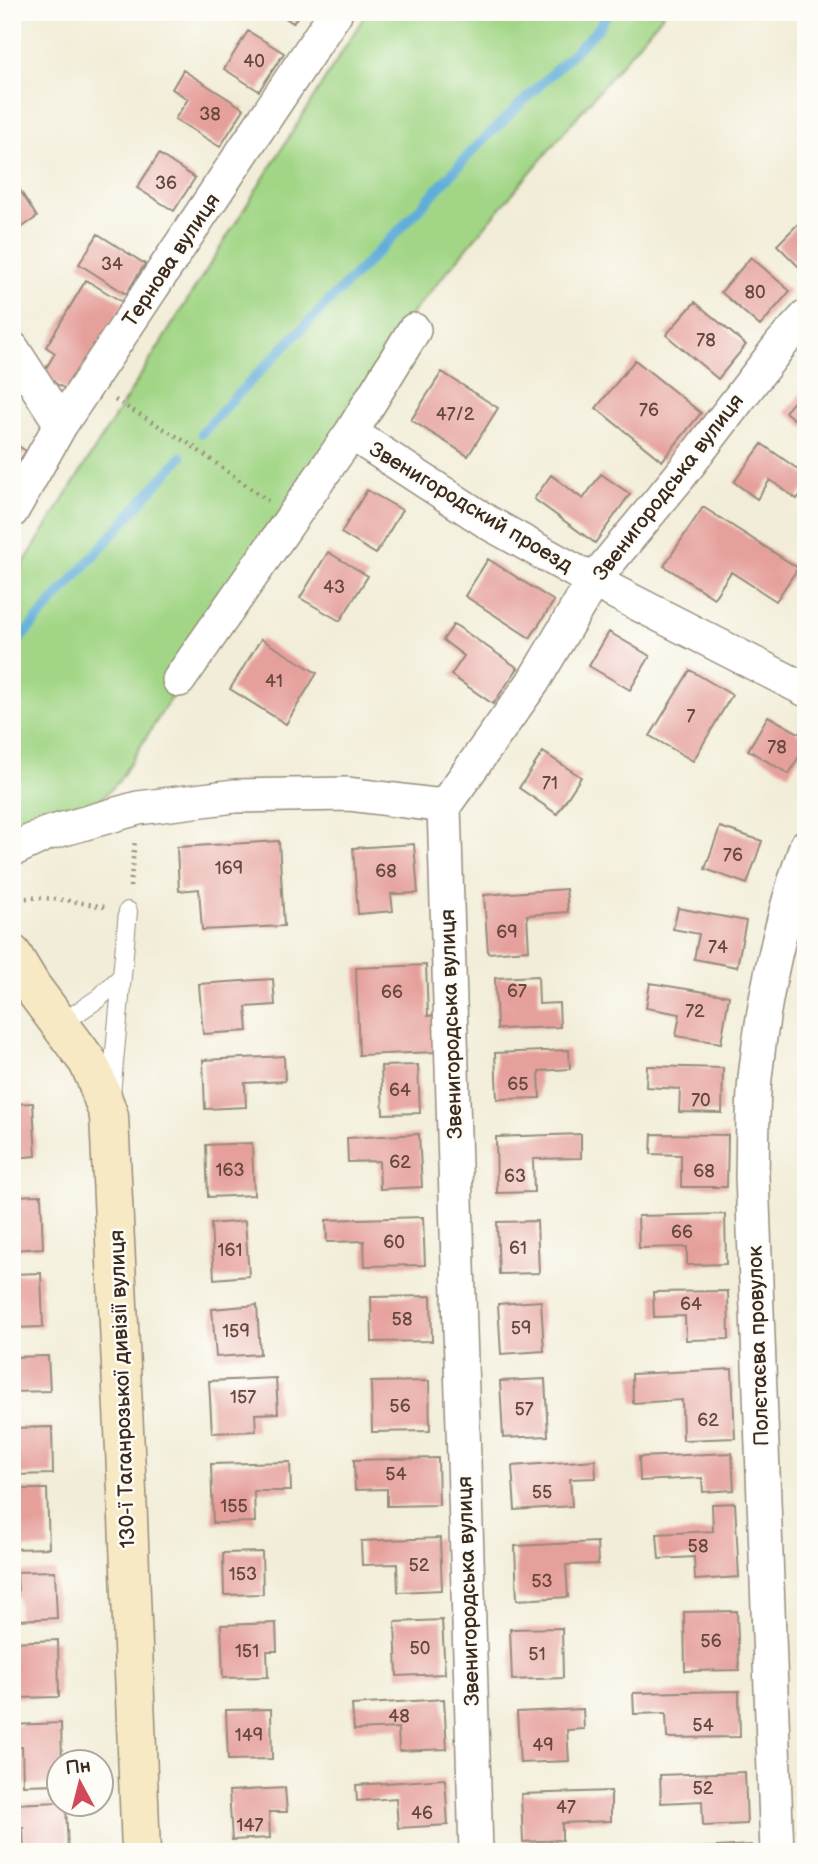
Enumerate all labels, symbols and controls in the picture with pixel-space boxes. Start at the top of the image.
house number: 40 [243,51,265,72]
house number: 38 [199,104,221,125]
house number: 36 [155,173,177,194]
street label: Тернова вулиця [117,189,225,332]
house number: 34 [101,254,123,275]
house number: 80 [744,282,766,303]
house number: 78 [696,330,716,351]
street label: Звенигородська вулиця [588,389,749,586]
house number: 76 [639,400,659,421]
house number: 47/2 [436,404,475,425]
street label: Звенигородский проезд [365,437,577,578]
house number: 43 [323,577,345,598]
house number: 41 [265,671,283,692]
house number: 7 [687,706,696,727]
house number: 78 [767,737,787,758]
house number: 71 [542,773,558,794]
house number: 76 [723,845,743,866]
house number: 169 [215,858,243,879]
house number: 68 [375,861,397,882]
street label: Звенигородська вулиця [435,909,468,1139]
house number: 69 [496,922,518,943]
house number: 74 [708,937,728,958]
house number: 67 [507,981,527,1002]
house number: 66 [381,982,403,1003]
house number: 72 [685,1001,705,1022]
house number: 65 [507,1074,529,1095]
house number: 64 [389,1080,411,1101]
house number: 70 [691,1090,711,1111]
house number: 62 [389,1152,411,1173]
house number: 163 [215,1160,245,1181]
house number: 68 [693,1161,715,1182]
house number: 63 [504,1166,526,1187]
house number: 66 [671,1222,693,1243]
street label: 130-ї Таганрозької дивізії вулиця [104,1229,141,1549]
house number: 60 [383,1232,405,1253]
house number: 61 [509,1238,527,1259]
house number: 161 [218,1240,242,1261]
street label: Полєтаєва провулок [743,1245,774,1447]
house number: 64 [680,1294,702,1315]
house number: 58 [392,1309,412,1330]
house number: 59 [511,1318,531,1339]
house number: 159 [222,1321,250,1342]
house number: 157 [230,1387,256,1408]
house number: 56 [389,1396,411,1417]
house number: 57 [514,1399,534,1420]
house number: 62 [697,1410,719,1431]
house number: 54 [385,1464,407,1485]
street label: Звенигородська вулиця [452,1476,485,1706]
house number: 55 [532,1482,552,1503]
house number: 155 [220,1496,248,1517]
house number: 58 [688,1536,708,1557]
house number: 52 [409,1555,430,1576]
house number: 153 [229,1564,257,1585]
house number: 53 [531,1571,553,1592]
house number: 56 [700,1631,722,1652]
house number: 50 [410,1638,430,1659]
house number: 151 [235,1641,259,1662]
house number: 51 [528,1644,546,1665]
house number: 48 [388,1706,410,1727]
house number: 54 [692,1715,714,1736]
house number: 149 [235,1725,263,1746]
house number: 49 [532,1735,554,1756]
north arrow [46,1748,116,1818]
text: Пн [64,1755,92,1781]
house number: 52 [693,1778,714,1799]
house number: 47 [556,1797,576,1818]
house number: 46 [411,1803,433,1824]
house number: 147 [237,1815,264,1836]

